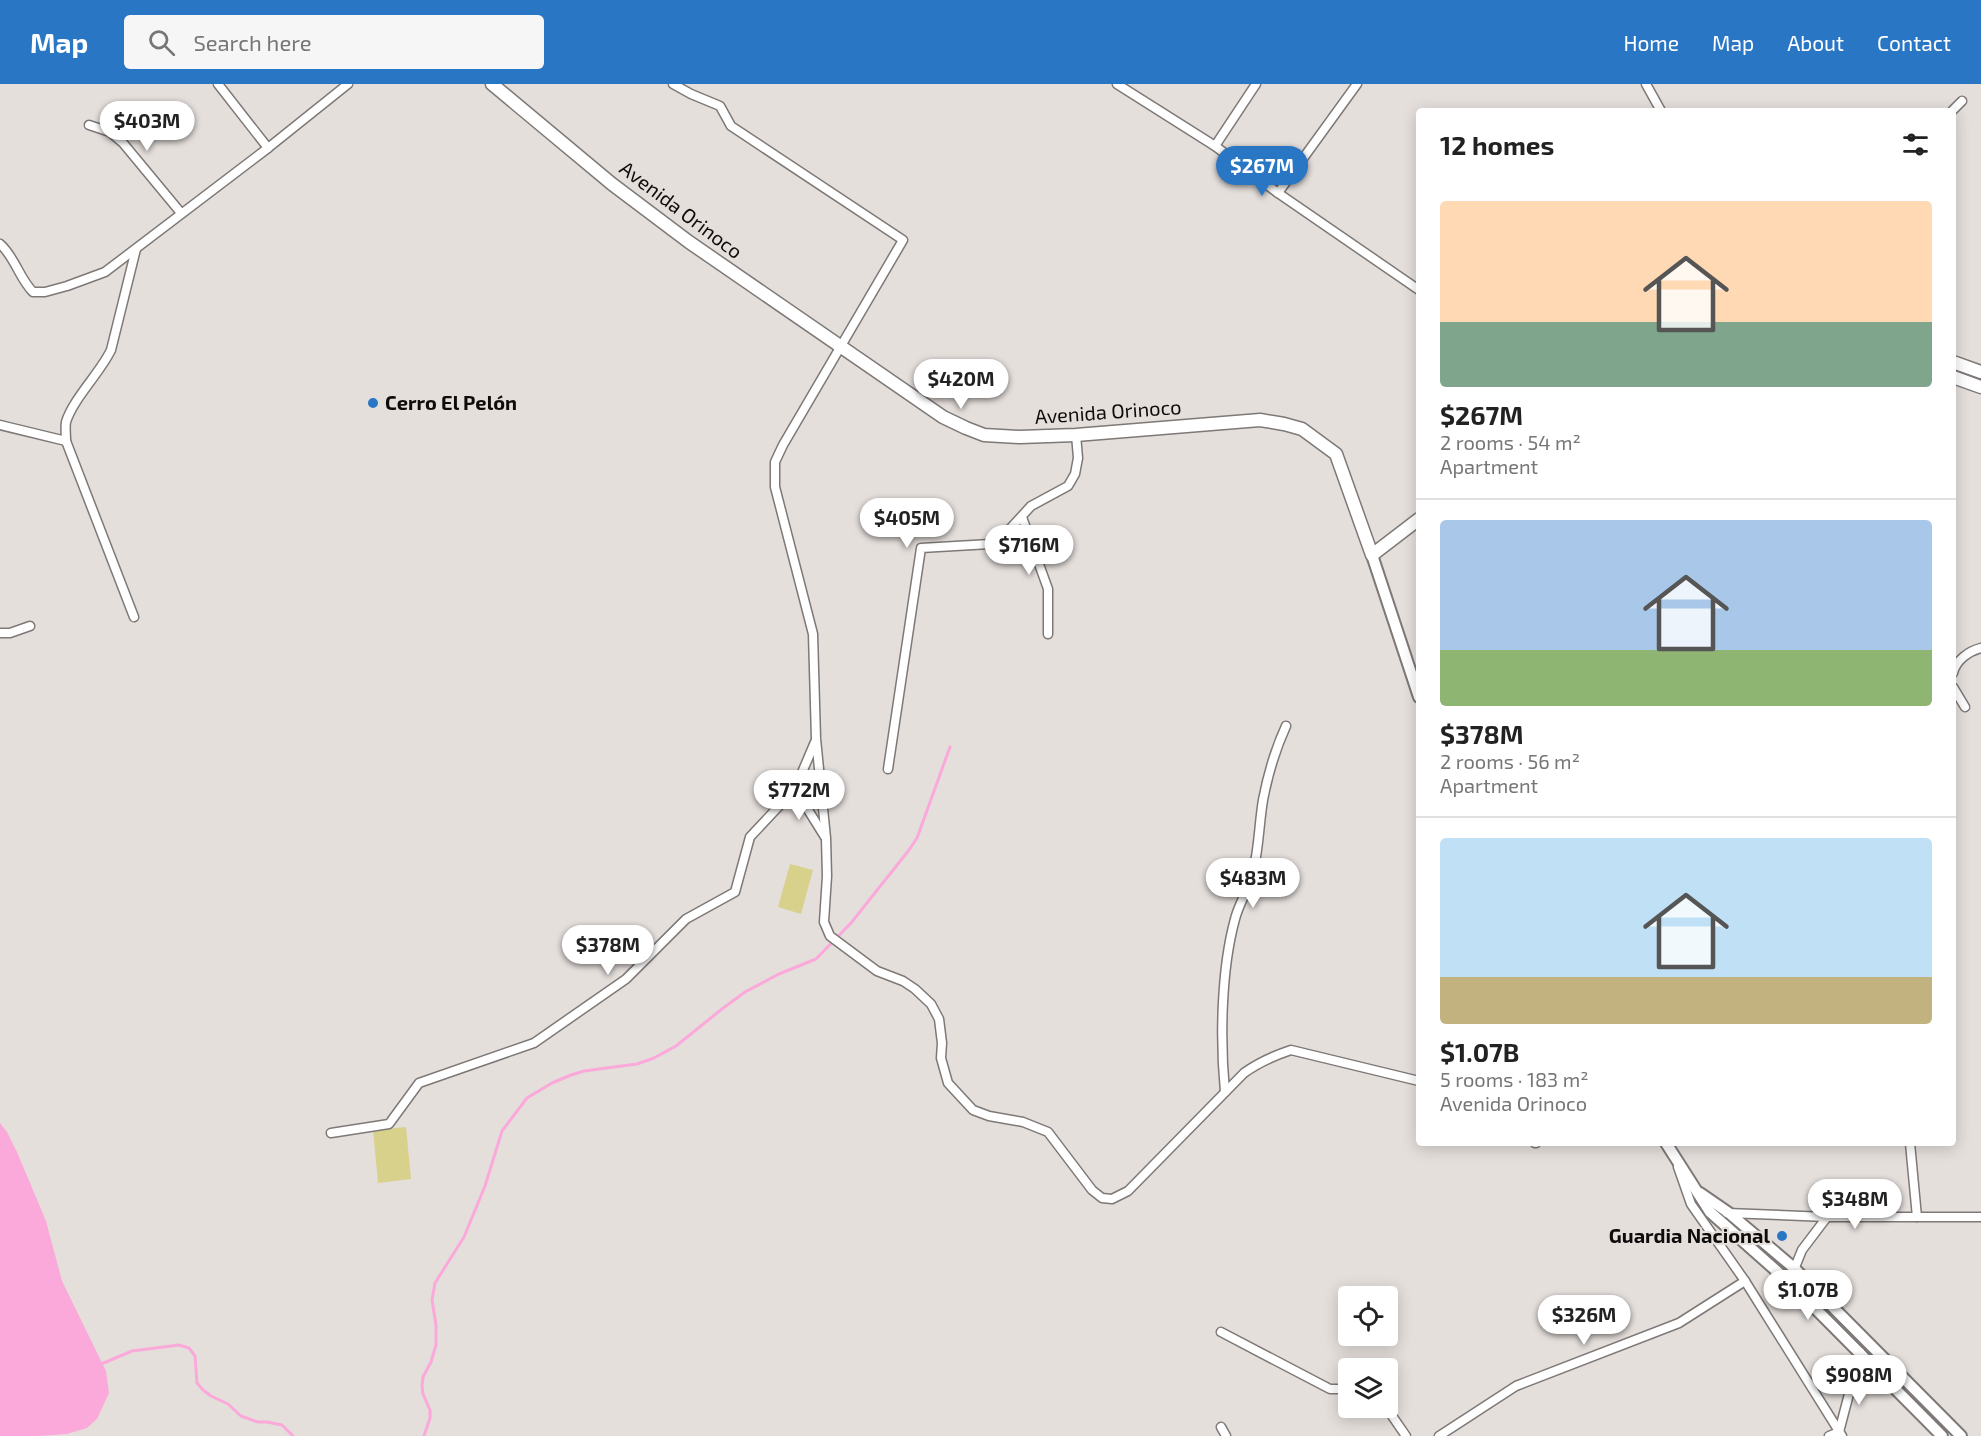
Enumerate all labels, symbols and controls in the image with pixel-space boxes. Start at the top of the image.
search box [124,15,544,69]
text: Map [30,25,88,59]
icon: search [145,26,178,59]
text: Search here [193,29,312,55]
text: Home [1623,30,1679,55]
text: Map [1712,30,1754,55]
text: About [1787,30,1844,55]
text: Contact [1877,30,1951,55]
pin: $403M [105,101,189,152]
text: $403M [114,108,180,132]
icon: filters [1899,128,1932,161]
text: 12 homes [1440,129,1554,160]
pin: $267M [1220,146,1304,197]
text: $267M [1230,153,1294,177]
street label: Avenida Orinoco [616,155,748,263]
icon: home [1632,240,1740,348]
pin: $420M [919,359,1003,410]
text: $420M [928,366,994,390]
place label: Cerro El Pelón [385,390,517,414]
street label: Avenida Orinoco [1034,394,1182,428]
marker: Cerro El Pelón [366,396,380,410]
text: $267M [1440,399,1523,430]
text: 2 rooms · 54 m² [1440,430,1581,454]
text: Apartment [1440,454,1538,478]
pin: $405M [865,498,949,549]
text: $405M [874,505,940,529]
pin: $716M [987,525,1071,576]
text: $716M [999,532,1059,556]
icon: home [1632,559,1740,667]
text: $378M [1440,718,1524,749]
text: 2 rooms · 56 m² [1440,749,1580,773]
pin: $772M [757,770,841,821]
text: Apartment [1440,773,1538,797]
text: $772M [768,777,830,801]
pin: $483M [1211,858,1295,909]
text: $483M [1220,865,1286,889]
icon: home [1632,877,1740,985]
pin: $378M [566,925,650,976]
text: $378M [576,932,640,956]
text: $1.07B [1440,1036,1519,1067]
text: 5 rooms · 183 m² [1440,1067,1588,1091]
text: Avenida Orinoco [1440,1091,1587,1115]
pin: $348M [1813,1179,1897,1230]
text: $348M [1822,1186,1888,1210]
place label: Guardia Nacional [1609,1223,1770,1247]
marker: Guardia Nacional [1775,1229,1789,1243]
pin: $1.07B [1759,1270,1857,1321]
text: $1.07B [1777,1277,1839,1301]
map controls [1338,1286,1398,1418]
button: locate [1338,1286,1398,1346]
pin: $326M [1542,1295,1626,1346]
text: $326M [1552,1302,1616,1326]
pin: $908M [1817,1355,1901,1406]
button: layers [1338,1358,1398,1418]
text: $908M [1826,1362,1892,1386]

